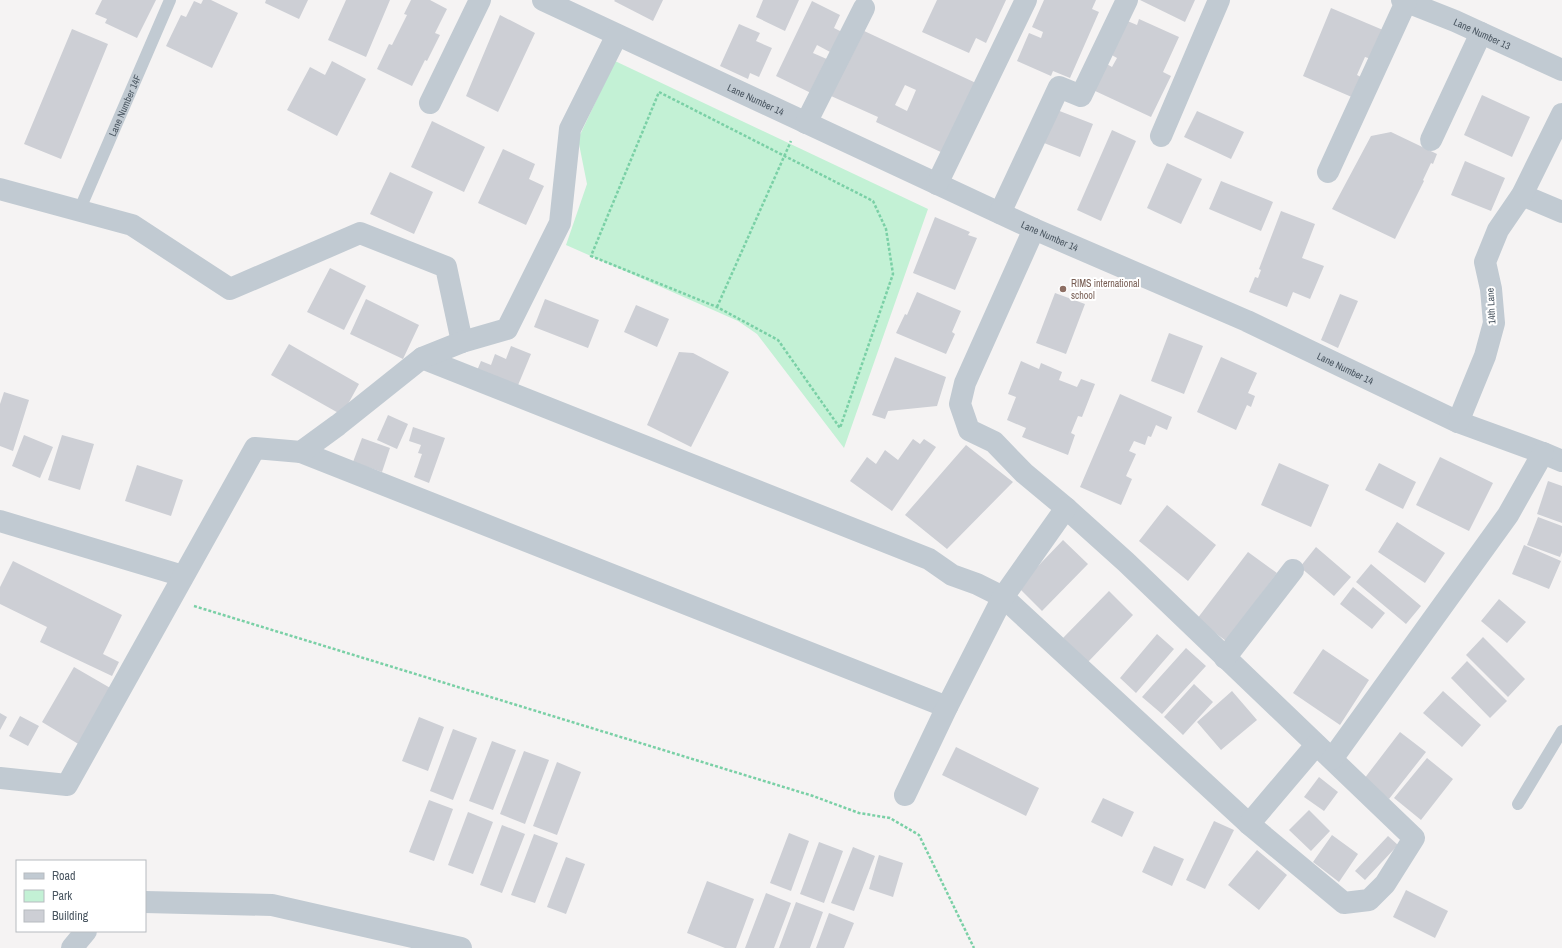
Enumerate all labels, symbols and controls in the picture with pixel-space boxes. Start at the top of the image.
street label: Lane Number 13 [1452,15,1513,52]
street label: Lane Number 14F [105,72,144,138]
street label: Lane Number 14 [726,81,787,118]
street label: Lane Number 14 [1019,217,1081,254]
place label: RIMS international school [1071,277,1140,302]
marker: RIMS international school [1058,284,1068,294]
street label: 14th Lane [1484,287,1498,325]
street label: Lane Number 14 [1315,349,1376,387]
legend [16,860,146,932]
text: Road [52,868,76,884]
text: Park [52,888,72,904]
text: Building [52,908,89,924]

